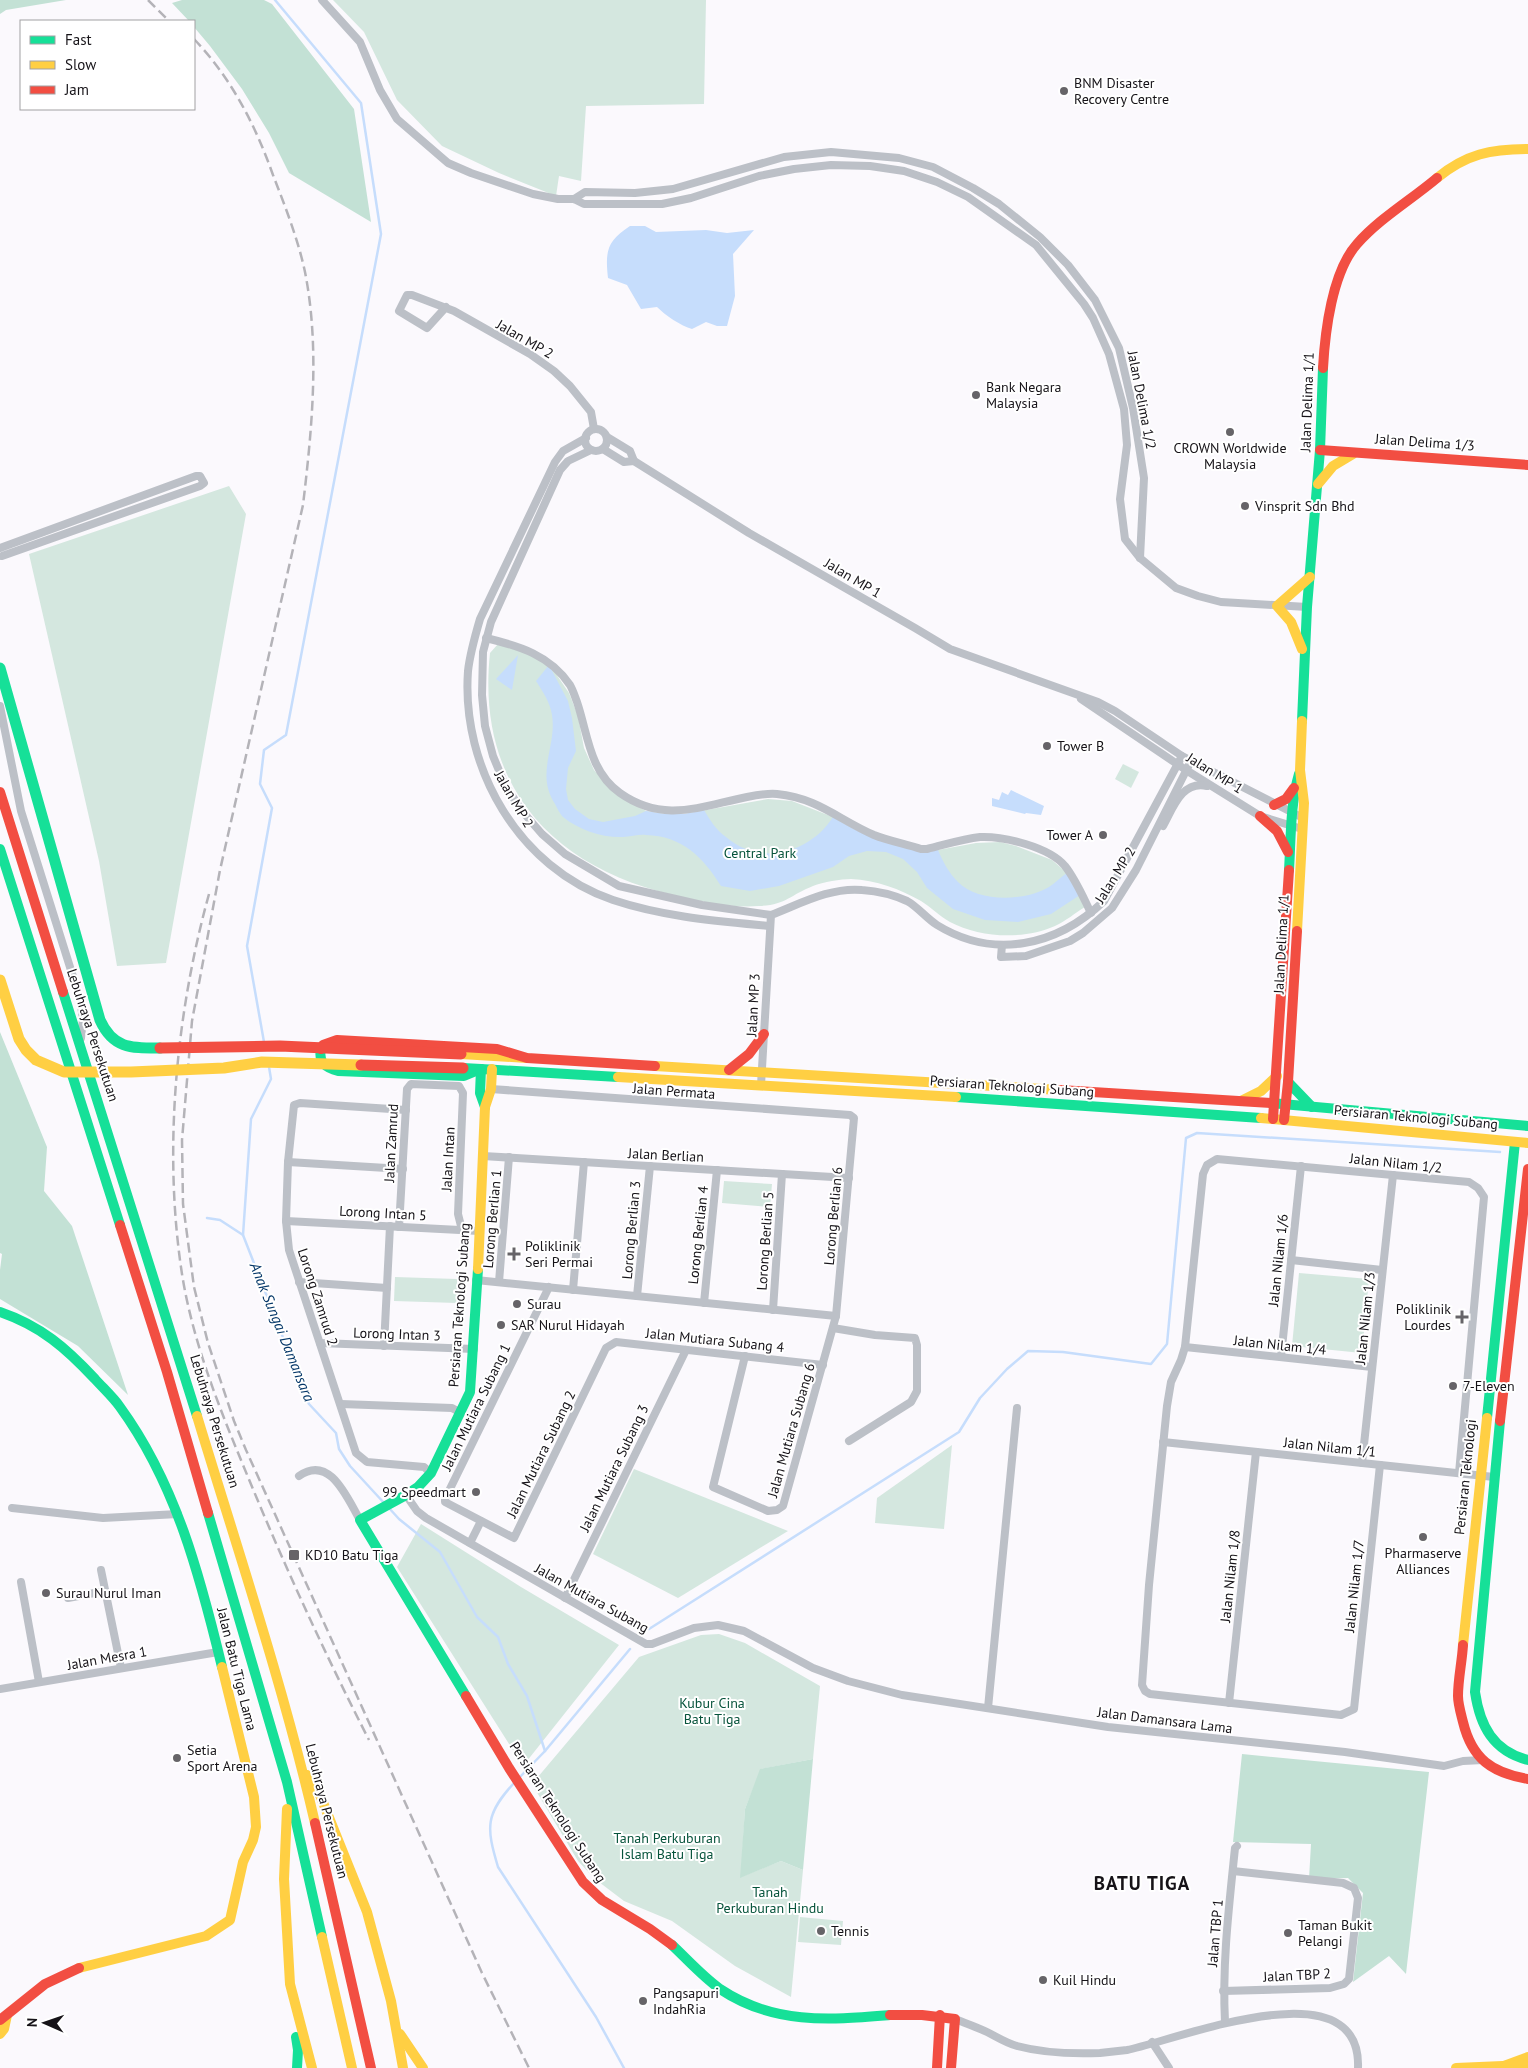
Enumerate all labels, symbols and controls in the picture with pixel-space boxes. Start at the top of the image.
legend [20,20,195,110]
text: Fast [65,30,92,49]
text: Slow [65,55,96,74]
place label: BNM Disaster Recovery Centre [1074,74,1169,108]
text: Jam [64,80,89,99]
marker: BNM Disaster Recovery Centre [1058,85,1070,97]
street label: Jalan MP 2 [492,315,557,363]
street label: Jalan Delima 1/2 [1123,348,1160,451]
street label: Jalan Delima 1/1 [1296,352,1318,453]
place label: Bank Negara Malaysia [986,378,1061,412]
marker: Bank Negara Malaysia [970,389,982,401]
marker: CROWN Worldwide Malaysia [1224,426,1236,438]
street label: Jalan Delima 1/3 [1374,429,1475,454]
place label: CROWN Worldwide Malaysia [1173,439,1287,473]
place label: Vinsprit Sdn Bhd [1254,497,1355,515]
marker: Vinsprit Sdn Bhd [1239,500,1251,512]
street label: Jalan MP 1 [820,554,885,602]
place label: Tower B [1057,737,1104,755]
marker: Tower B [1041,740,1053,752]
street label: Jalan MP 1 [1183,748,1247,797]
street label: Jalan MP 2 [490,766,538,831]
place label: Tower A [1046,826,1094,844]
marker: Tower A [1097,829,1109,841]
street label: Jalan MP 2 [1090,843,1139,907]
park label: Central Park [724,844,796,862]
street label: Jalan Delima 1/1 [1269,894,1293,995]
street label: Lebuhraya Persekutuan [63,966,123,1104]
street label: Jalan MP 3 [742,973,764,1038]
street label: Persiaran Teknologi Subang [929,1071,1095,1101]
street label: Jalan Permata [631,1079,716,1103]
street label: Persiaran Teknologi Subang [1333,1101,1499,1133]
street label: Jalan Zamrud [380,1103,402,1184]
street label: Jalan Intan [437,1126,459,1193]
street label: Jalan Berlian [627,1144,704,1166]
street label: Jalan Nilam 1/2 [1348,1149,1443,1177]
street label: Lorong Berlian 6 [820,1166,846,1266]
street label: Lorong Berlian 1 [479,1169,505,1269]
street label: Lorong Berlian 3 [618,1180,644,1280]
street label: Lorong Berlian 4 [684,1184,712,1285]
street label: Lorong Berlian 5 [753,1191,777,1291]
street label: Lorong Intan 5 [339,1202,427,1224]
street label: Jalan Nilam 1/6 [1264,1213,1292,1308]
street label: Persiaran Teknologi Subang [444,1222,474,1388]
place label: Poliklinik Seri Permai [525,1237,593,1271]
street label: Lorong Zamrud 2 [294,1246,342,1348]
marker: Poliklinik Seri Permai [507,1247,521,1261]
water label: Anak Sungai Damansara [245,1259,319,1405]
street label: Jalan Nilam 1/3 [1351,1271,1379,1366]
place label: Surau [527,1295,561,1313]
marker: Surau [511,1298,523,1310]
place label: Poliklinik Lourdes [1396,1300,1451,1334]
marker: Poliklinik Lourdes [1455,1310,1469,1324]
place label: SAR Nurul Hidayah [511,1316,625,1334]
marker: SAR Nurul Hidayah [495,1319,507,1331]
street label: Lorong Intan 3 [353,1323,441,1345]
street label: Jalan Mutiara Subang 4 [644,1324,785,1356]
street label: Jalan Nilam 1/4 [1232,1331,1328,1359]
street label: Jalan Mutiara Subang 1 [437,1341,515,1474]
street label: Lebuhraya Persekutuan [186,1352,244,1490]
street label: Jalan Mutiara Subang 6 [763,1361,819,1500]
place label: 7-Eleven [1463,1377,1515,1395]
marker: 7-Eleven [1447,1380,1459,1392]
street label: Jalan Mutiara Subang 2 [502,1388,580,1521]
street label: Jalan Mutiara Subang 3 [575,1402,653,1535]
street label: Persiaran Teknologi [1450,1418,1480,1536]
street label: Jalan Nilam 1/1 [1282,1433,1377,1461]
place label: 99 Speedmart [382,1483,466,1501]
marker: 99 Speedmart [470,1486,482,1498]
street label: Jalan Nilam 1/8 [1216,1529,1244,1624]
marker: Pharmaserve Alliances [1417,1531,1429,1543]
street label: Jalan Nilam 1/7 [1340,1539,1368,1634]
place label: Pharmaserve Alliances [1385,1544,1461,1578]
place label: KD10 Batu Tiga [305,1546,398,1564]
marker: KD10 Batu Tiga [287,1548,301,1562]
street label: Jalan Mutiara Subang [531,1559,652,1637]
place label: Surau Nurul Iman [56,1584,161,1602]
marker: Surau Nurul Iman [40,1587,52,1599]
street label: Jalan Batu Tiga Lama [213,1605,261,1732]
street label: Jalan Mesra 1 [65,1642,148,1674]
park label: Kubur Cina Batu Tiga [679,1694,745,1728]
street label: Jalan Damansara Lama [1095,1703,1234,1737]
street label: Persiaran Teknologi Subang [506,1738,610,1886]
place label: Setia Sport Arena [187,1741,257,1775]
street label: Lebuhraya Persekutuan [302,1742,352,1880]
marker: Setia Sport Arena [171,1752,183,1764]
park label: Tanah Perkuburan Islam Batu Tiga [613,1829,721,1863]
district label: BATU TIGA [1094,1871,1190,1895]
park label: Tanah Perkuburan Hindu [716,1883,824,1917]
street label: Jalan TBP 1 [1203,1899,1227,1968]
place label: Taman Bukit Pelangi [1298,1916,1372,1950]
place label: Tennis [831,1922,869,1940]
marker: Tennis [815,1925,827,1937]
marker: Taman Bukit Pelangi [1282,1927,1294,1939]
street label: Jalan TBP 2 [1262,1964,1331,1986]
place label: Kuil Hindu [1053,1971,1116,1989]
marker: Kuil Hindu [1037,1974,1049,1986]
place label: Pangsapuri IndahRia [653,1984,719,2018]
marker: Pangsapuri IndahRia [637,1995,649,2007]
north arrow [20,1998,70,2048]
text: N [23,2018,41,2027]

